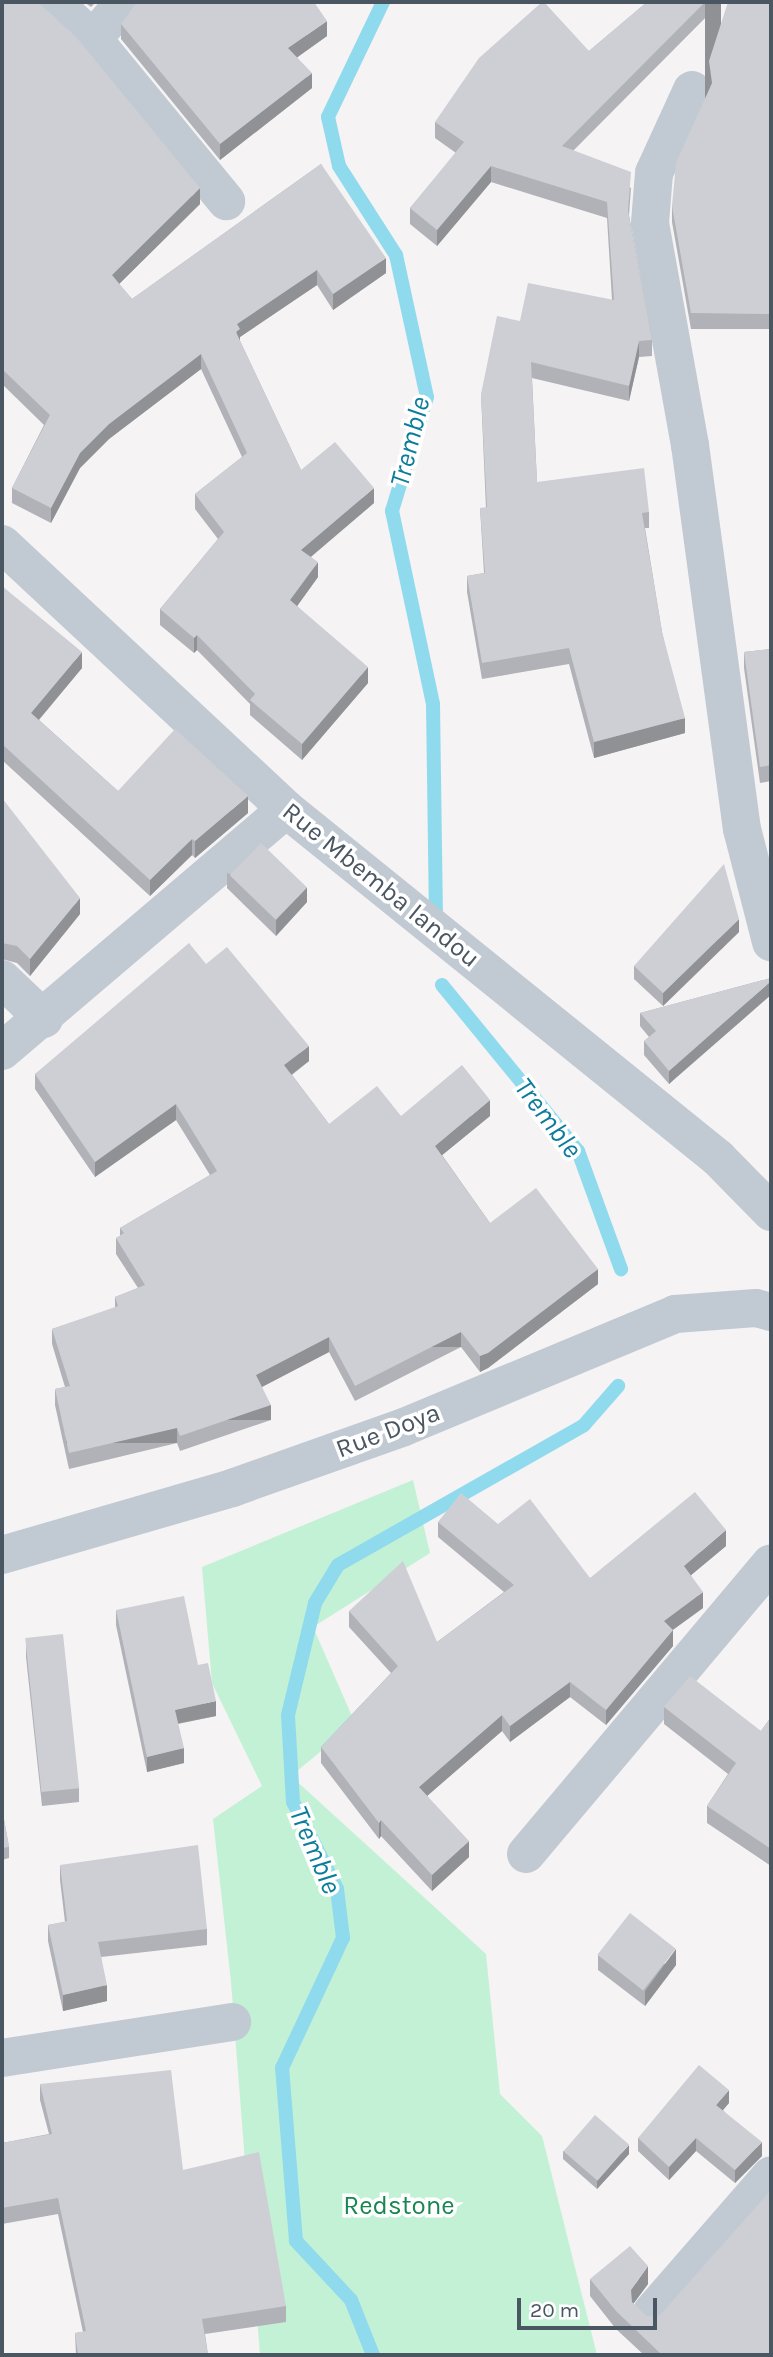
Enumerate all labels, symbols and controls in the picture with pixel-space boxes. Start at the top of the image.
water label: Tremble [383,393,437,491]
street label: Rue Mbemba landou [276,796,486,974]
water label: Tremble [507,1071,589,1165]
street label: Rue Doya [332,1397,444,1465]
water label: Tremble [282,1801,348,1899]
park label: Redstone [343,2190,455,2222]
scale bar [521,2284,661,2328]
text: 20 m [530,2298,579,2322]

